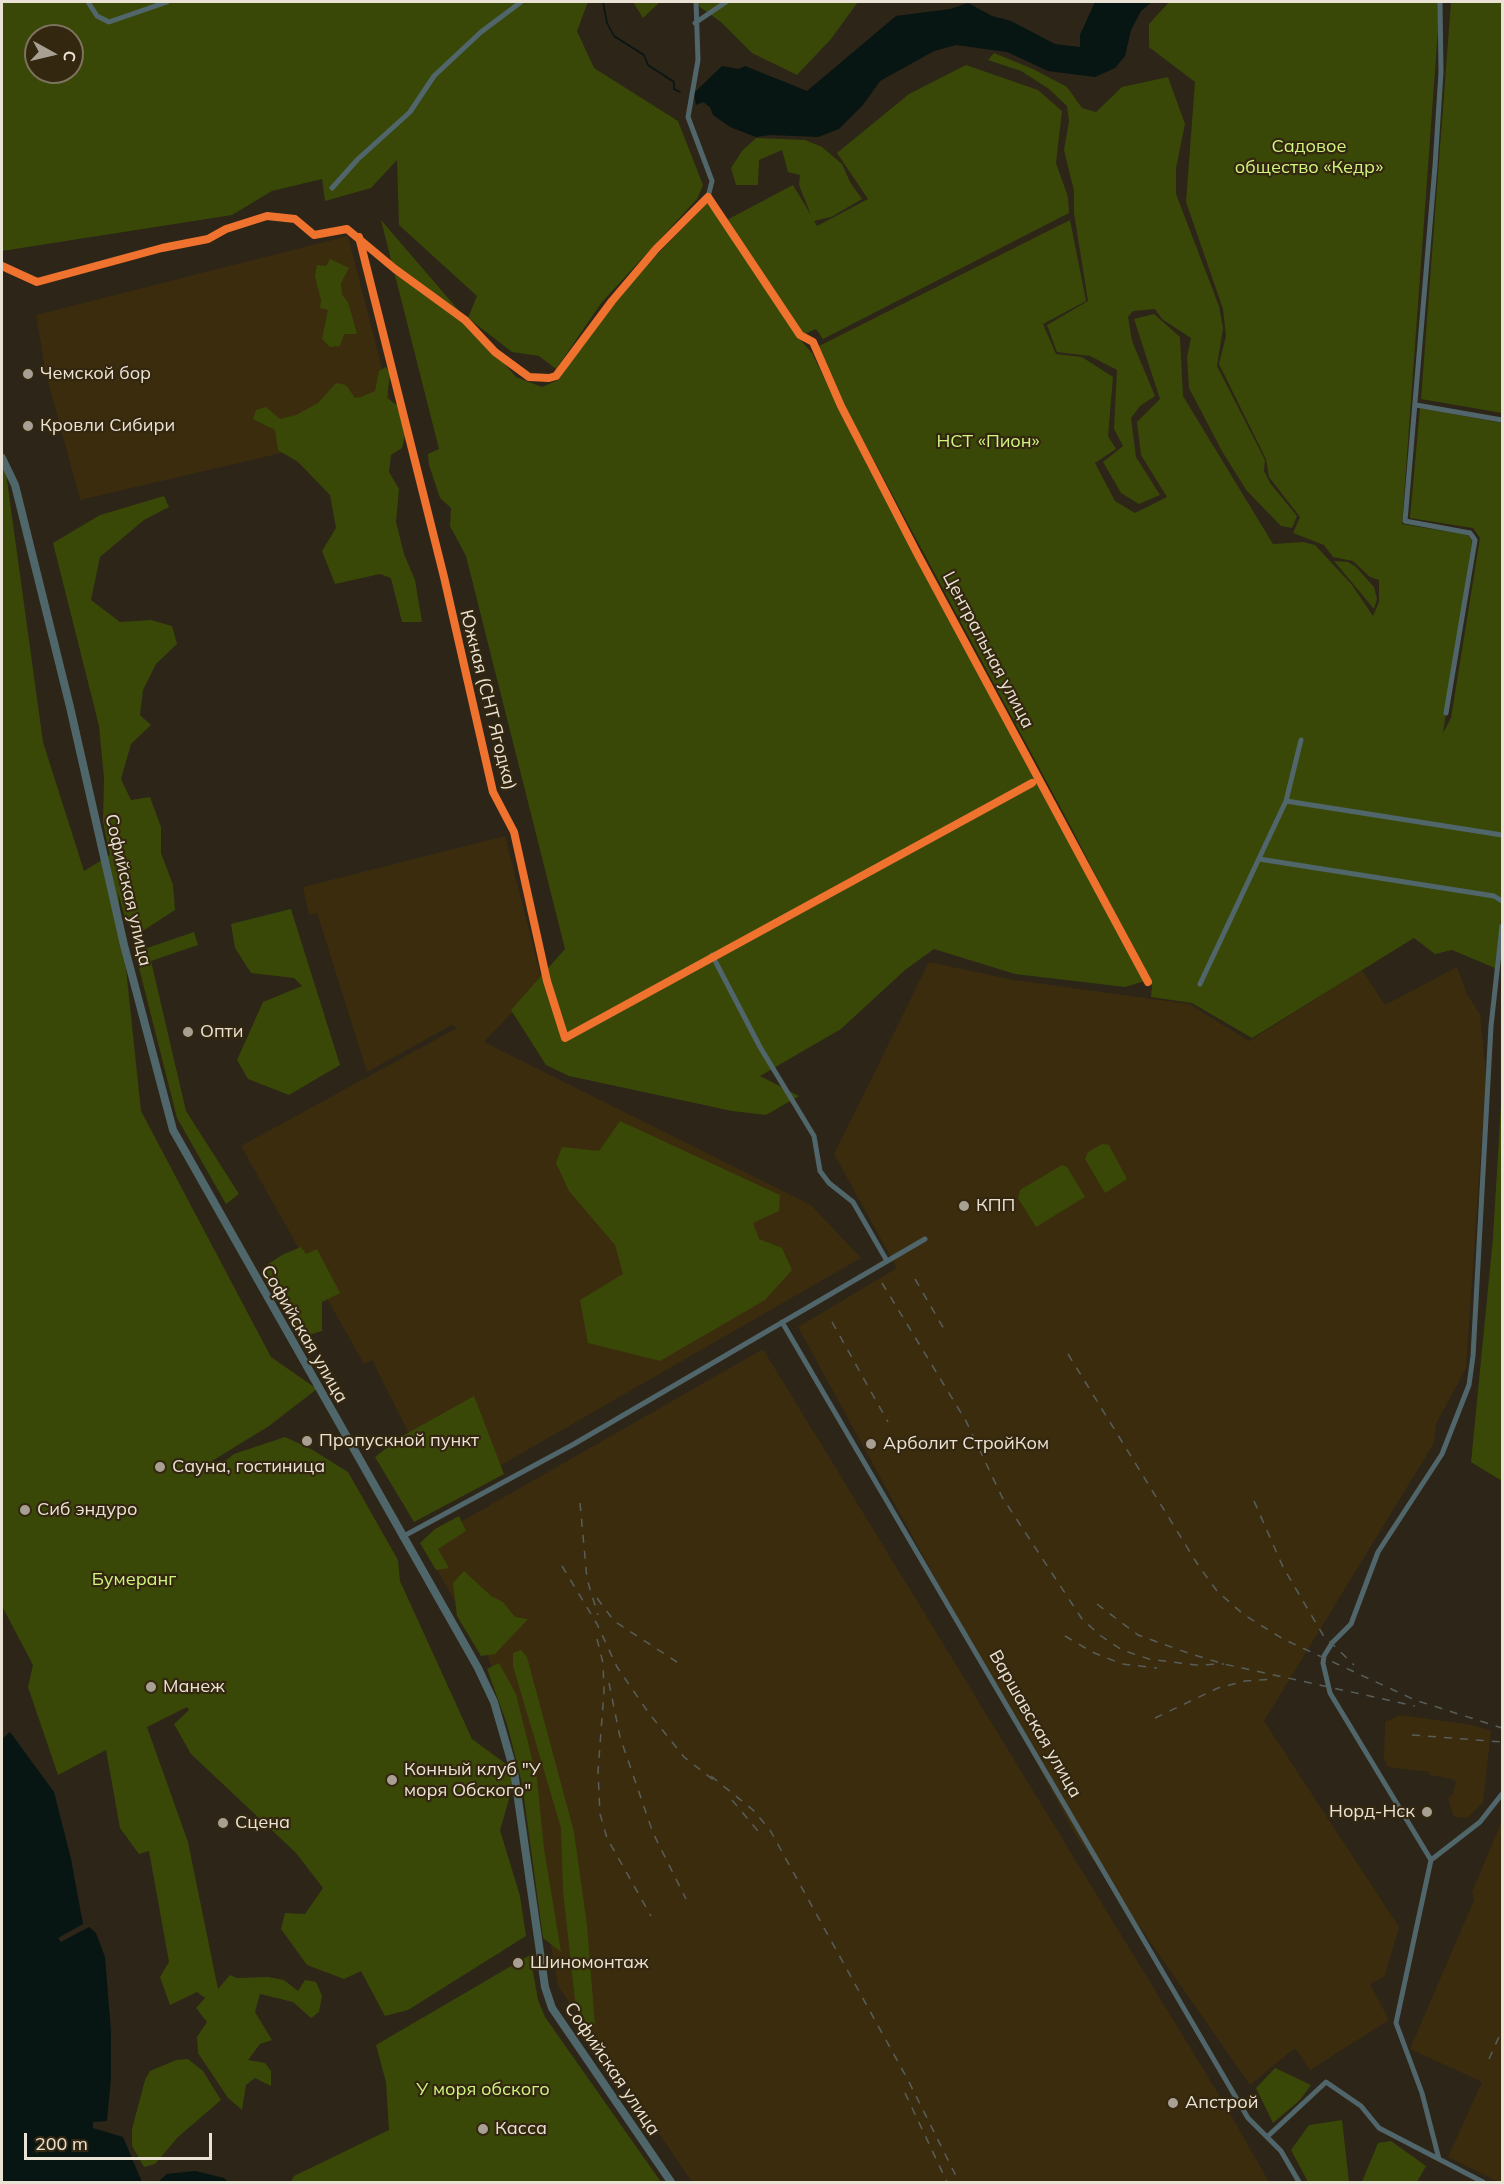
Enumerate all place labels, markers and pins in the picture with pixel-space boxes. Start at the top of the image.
place label: Чемской бор [40,363,151,385]
marker: Чемской бор [21,367,35,381]
place label: Кровли Сибири [40,415,175,437]
marker: Кровли Сибири [21,419,35,433]
place label: Опти [200,1021,244,1043]
marker: Опти [181,1025,195,1039]
place label: КПП [976,1195,1015,1217]
marker: КПП [957,1199,971,1213]
place label: Пропускной пункт [319,1430,479,1452]
place label: Арболит СтройКом [883,1433,1049,1455]
marker: Пропускной пункт [300,1434,314,1448]
marker: Арболит СтройКом [864,1437,878,1451]
place label: Сауна, гостиница [172,1456,325,1478]
marker: Сауна, гостиница [153,1460,167,1474]
place label: Сиб эндуро [37,1499,137,1521]
marker: Сиб эндуро [18,1503,32,1517]
place label: Манеж [163,1676,225,1698]
marker: Манеж [144,1680,158,1694]
place label: Конный клуб "У моря Обского" [404,1759,541,1802]
marker: Конный клуб "У моря Обского" [385,1773,399,1787]
place label: Норд-Нск [1329,1801,1415,1823]
marker: Норд-Нск [1420,1805,1434,1819]
place label: Сцена [235,1812,290,1834]
marker: Сцена [216,1816,230,1830]
place label: Шиномонтаж [530,1952,648,1974]
marker: Шиномонтаж [511,1956,525,1970]
place label: Апстрой [1185,2092,1258,2114]
marker: Апстрой [1166,2096,1180,2110]
place label: Касса [495,2118,547,2140]
marker: Касса [476,2122,490,2136]

